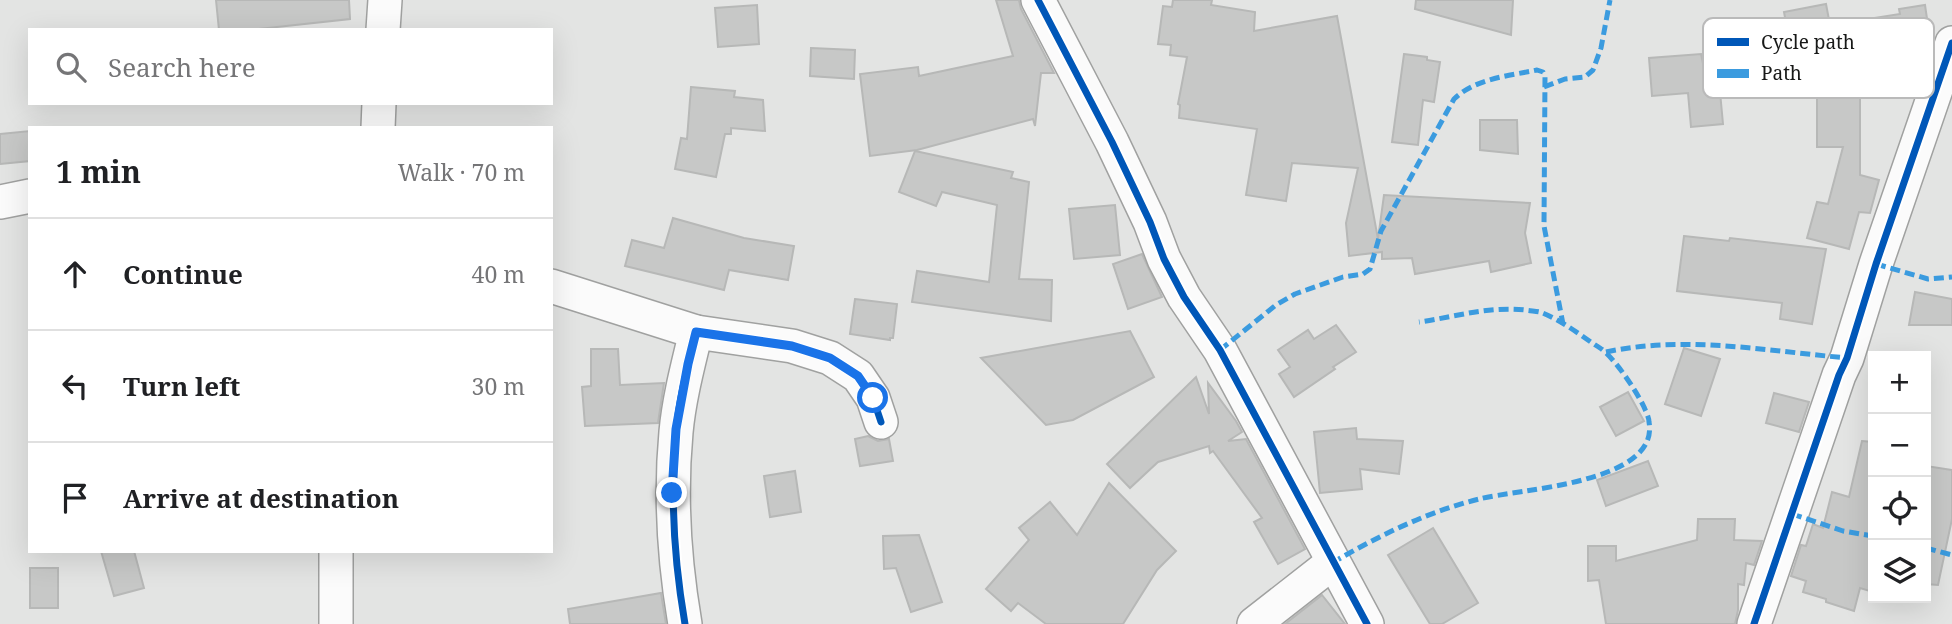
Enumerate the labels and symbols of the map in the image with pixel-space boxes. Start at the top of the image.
legend [1703,18,1934,98]
text: Cycle path [1761,29,1855,55]
text: Path [1761,60,1802,86]
route start [857,382,888,413]
route end [656,477,687,508]

